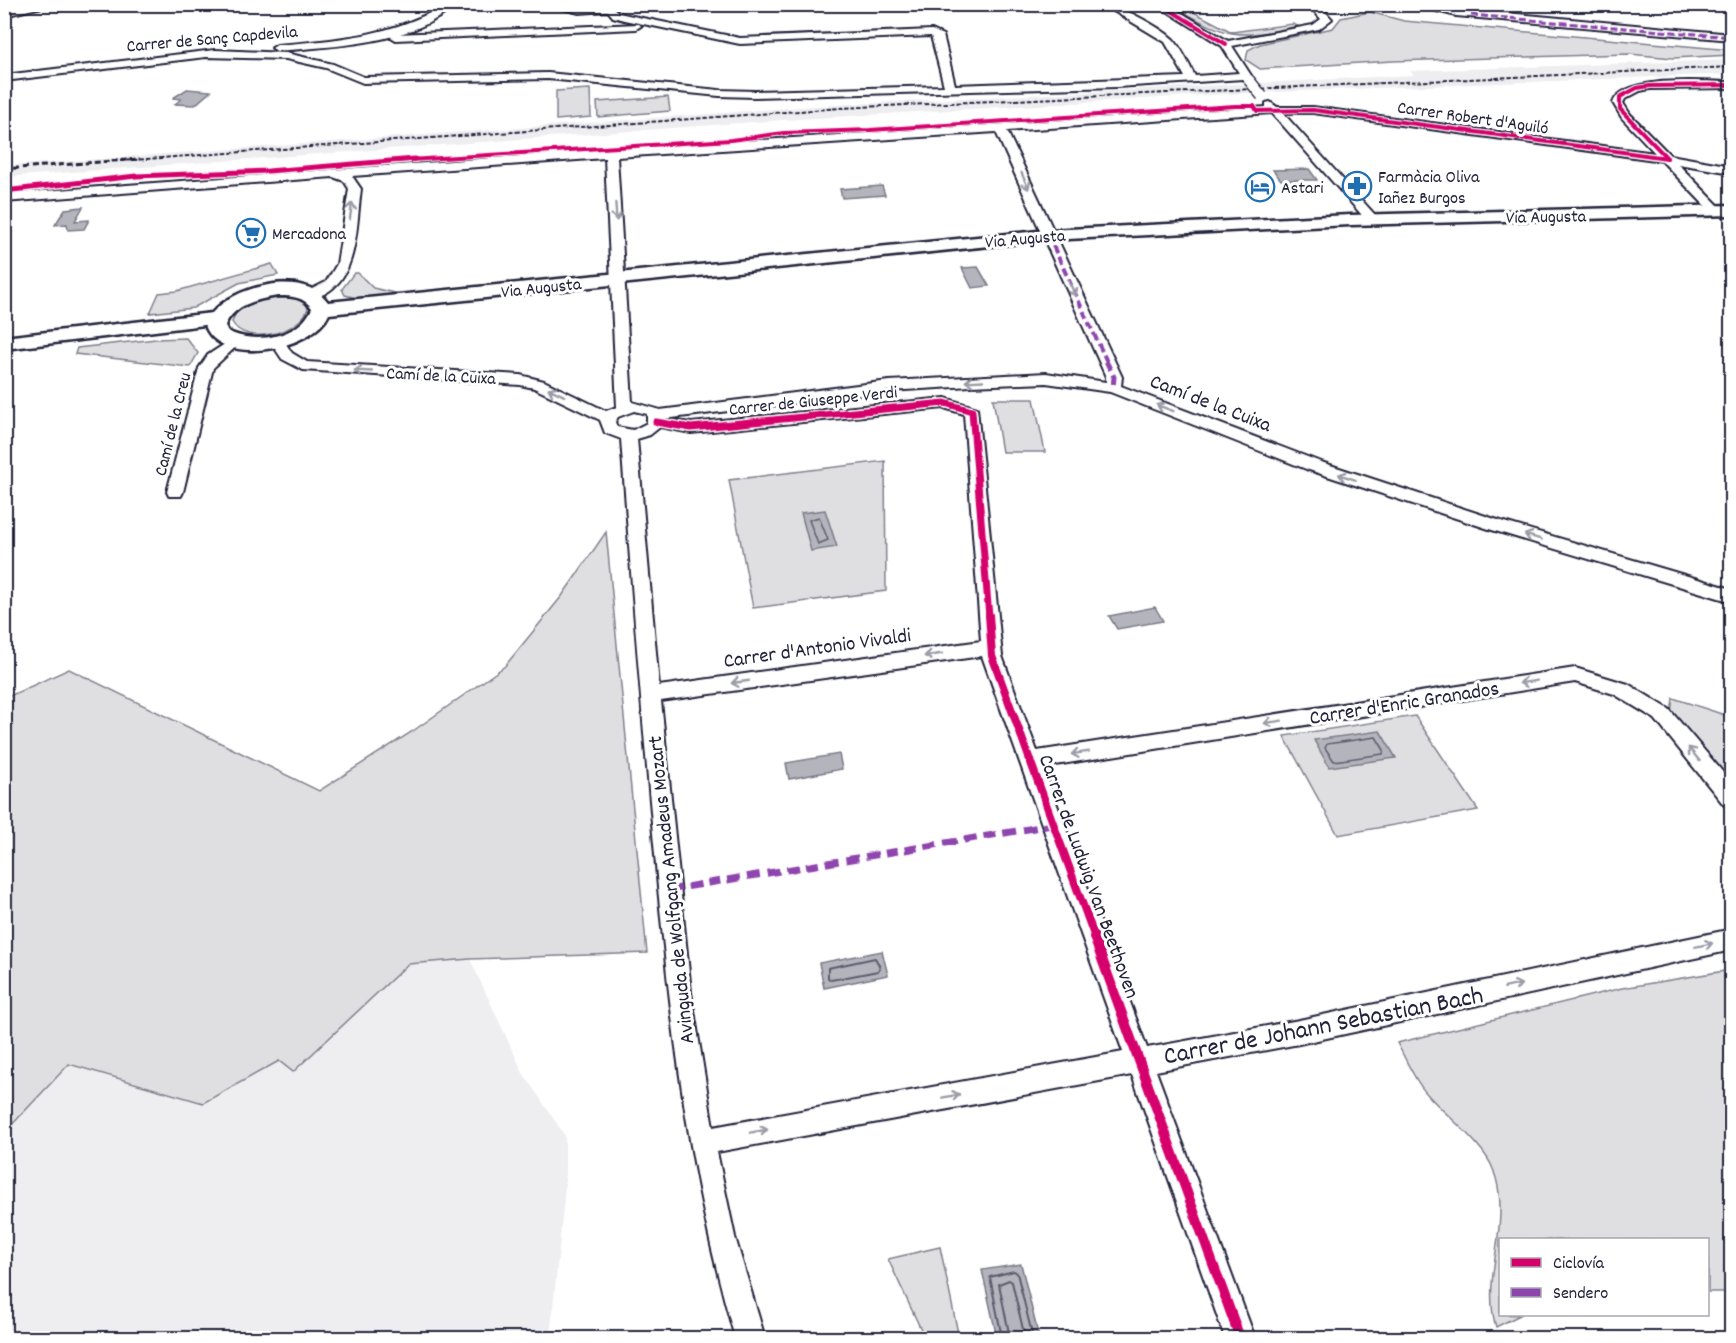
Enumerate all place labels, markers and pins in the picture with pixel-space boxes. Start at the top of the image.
place label: Farmàcia Oliva Iañez Burgos [1378,166,1480,212]
pharmacy icon: Farmàcia Oliva Iañez Burgos [1341,170,1373,202]
hotel icon: Astari [1244,171,1276,203]
place label: Astari [1281,177,1323,202]
supermarket icon: Mercadona [235,217,267,249]
place label: Mercadona [272,223,347,248]

